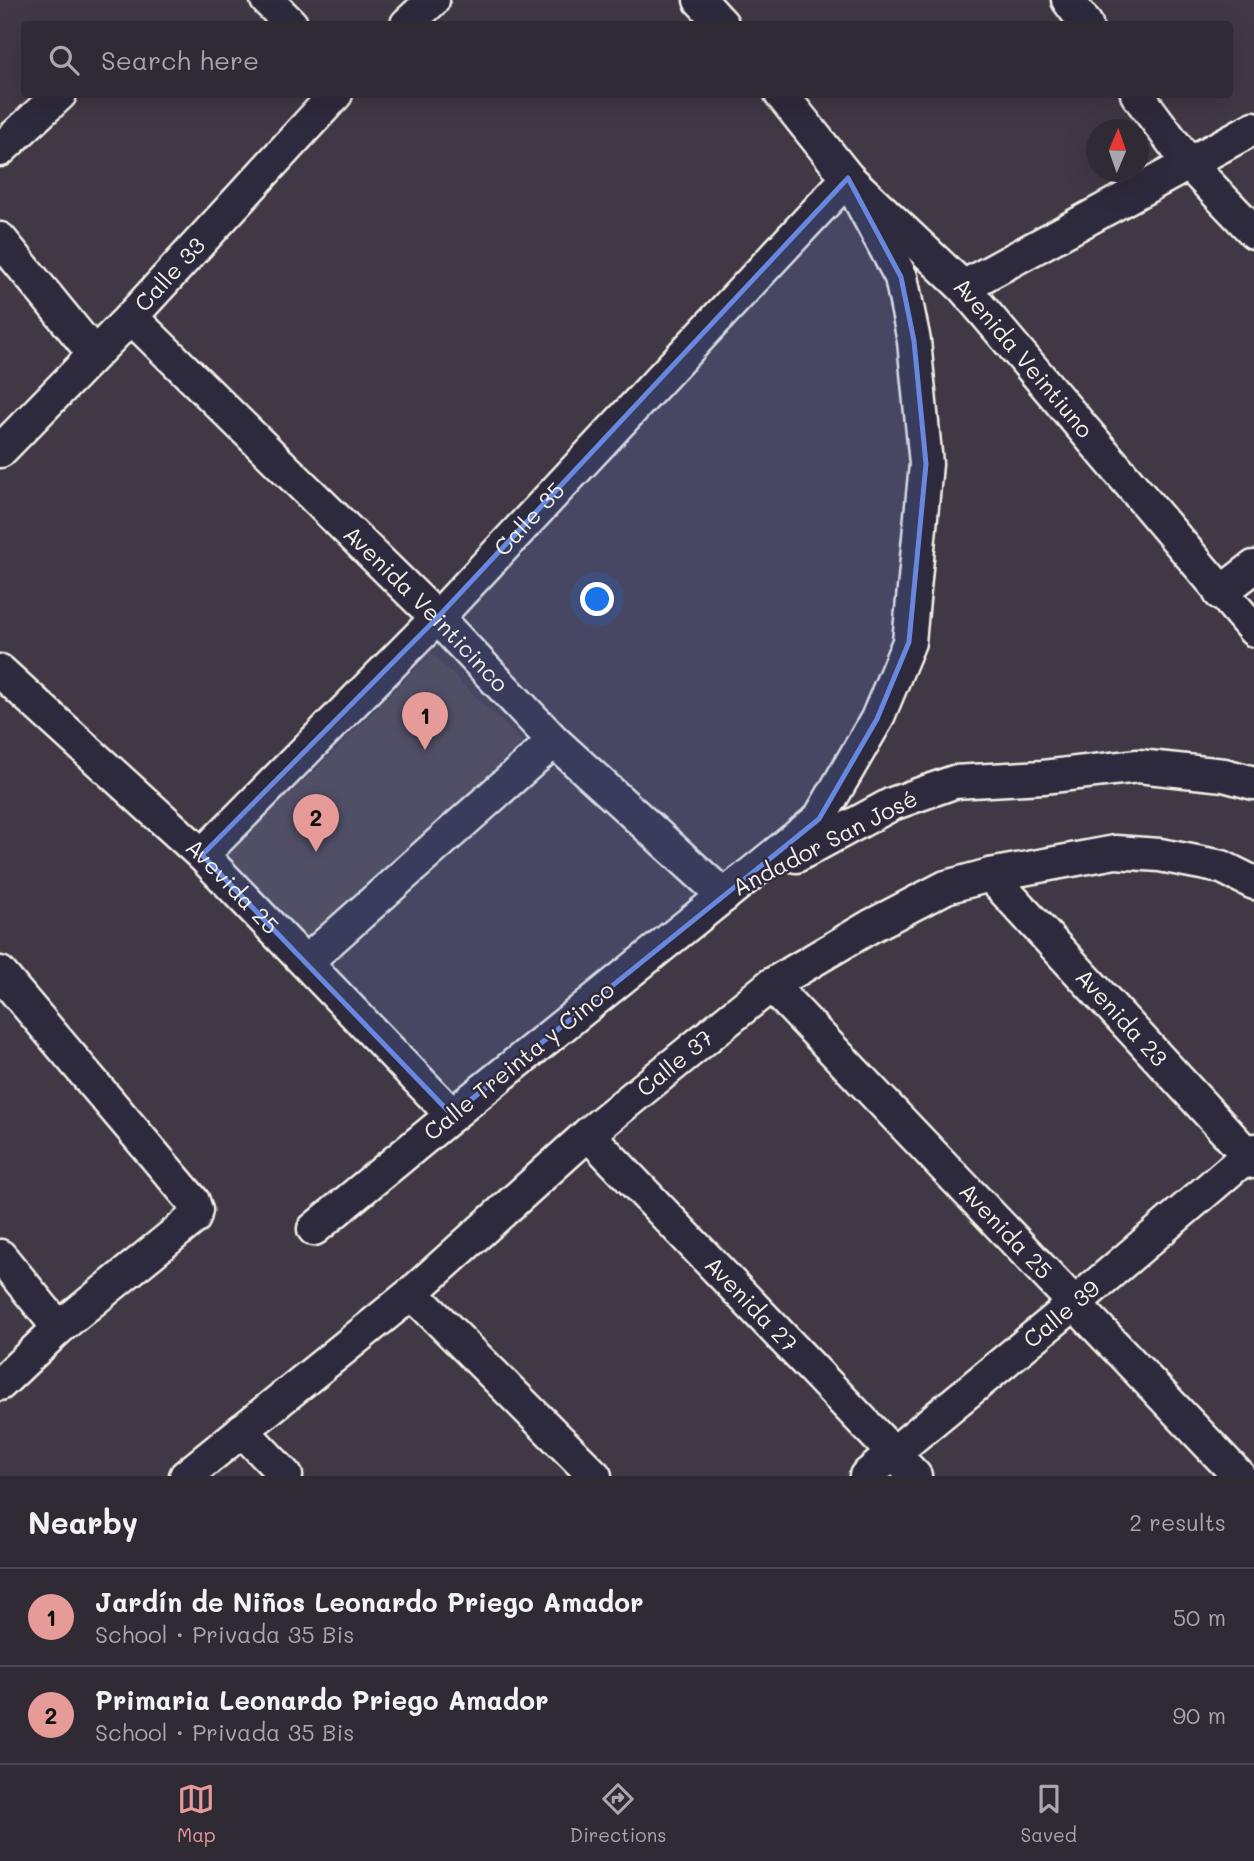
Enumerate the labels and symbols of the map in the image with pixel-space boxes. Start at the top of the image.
north arrow [1086,119,1149,182]
street label: Calle 33 [127,230,211,318]
street label: Avenida Veintiuno [948,270,1101,444]
street label: Calle 35 [487,475,571,562]
street label: Avenida Veinticinco [338,519,516,698]
your location [580,582,614,616]
pin: 1 [402,692,448,750]
street label: Andador San José [727,782,922,902]
pin: 2 [293,794,339,852]
street label: Avevida 25 [180,832,286,940]
street label: Avenida 23 [1070,962,1175,1072]
street label: Calle Treinta y Cinco [417,974,620,1146]
street label: Calle 37 [630,1022,719,1103]
street label: Avenida 25 [953,1176,1059,1285]
street label: Avenida 27 [699,1250,805,1358]
street label: Calle 39 [1016,1273,1106,1354]

